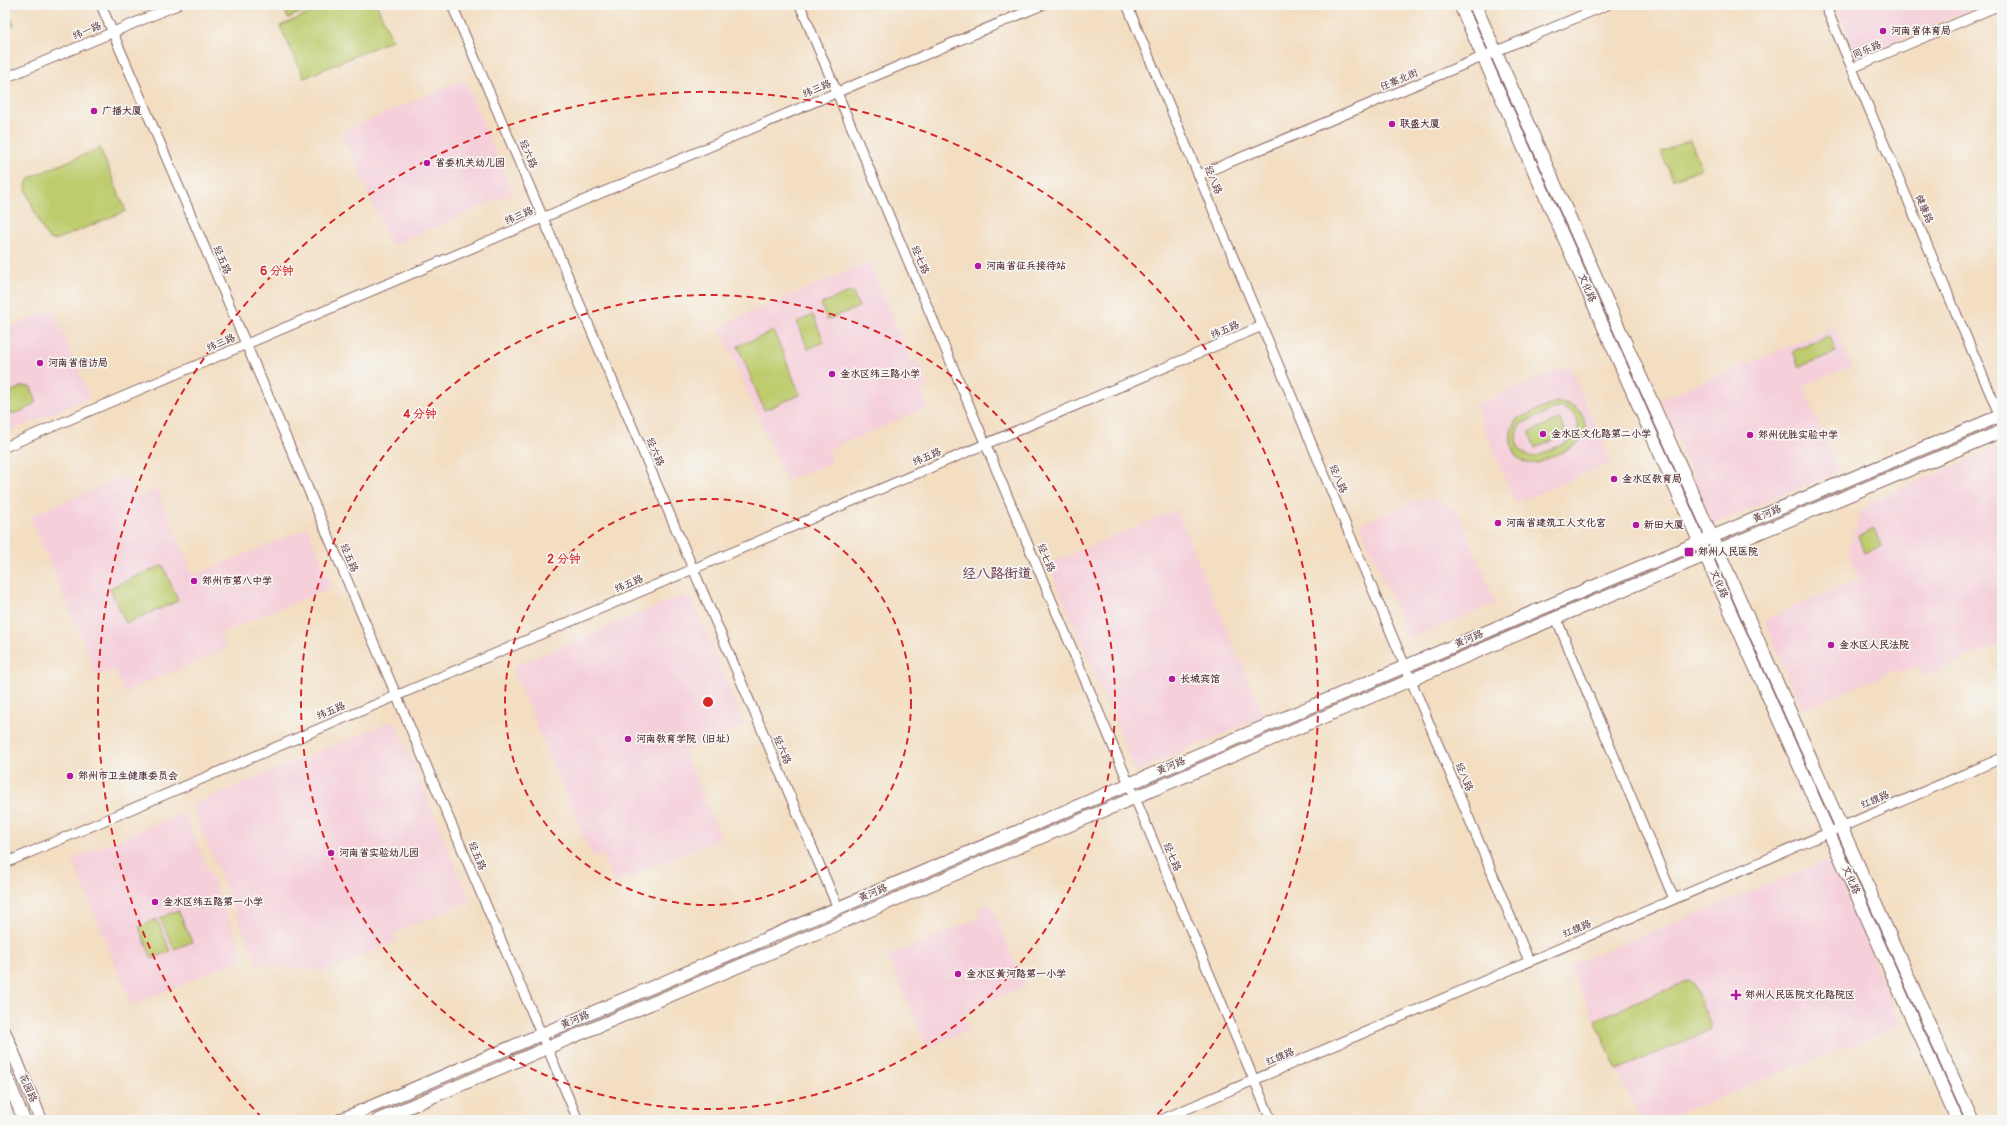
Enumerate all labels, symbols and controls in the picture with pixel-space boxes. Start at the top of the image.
street label: 纬一路 [71,20,103,42]
place label: 河南省体育局 [1891,25,1951,37]
marker: 河南省体育局 [1878,26,1888,36]
street label: 同乐路 [1851,39,1883,61]
street label: 任寨北街 [1378,67,1420,93]
street label: 纬三路 [801,78,833,100]
place label: 广播大厦 [102,105,142,117]
marker: 广播大厦 [89,106,99,116]
place label: 联盛大厦 [1400,118,1440,130]
marker: 联盛大厦 [1387,119,1397,129]
street label: 经六路 [517,138,539,170]
place label: 省委机关幼儿园 [435,157,505,169]
marker: 省委机关幼儿园 [422,158,432,168]
street label: 经八路 [1202,164,1224,196]
street label: 健康路 [1913,193,1935,225]
street label: 纬三路 [503,205,535,227]
street label: 经五路 [211,244,233,276]
street label: 经七路 [909,244,931,276]
place label: 河南省征兵接待站 [986,260,1066,272]
marker: 河南省征兵接待站 [973,261,983,271]
text: 6 分钟 [260,264,294,279]
street label: 文化路 [1575,272,1599,304]
street label: 纬五路 [1209,319,1241,341]
street label: 纬三路 [205,332,237,354]
place label: 河南省信访局 [48,357,108,369]
marker: 河南省信访局 [35,358,45,368]
place label: 金水区纬三路小学 [840,368,920,380]
marker: 金水区纬三路小学 [827,369,837,379]
text: 4 分钟 [402,407,437,422]
place label: 金水区文化路第二小学 [1551,428,1651,440]
marker: 金水区文化路第二小学 [1538,429,1548,439]
place label: 郑州优胜实验中学 [1758,429,1838,441]
marker: 郑州优胜实验中学 [1745,430,1755,440]
street label: 经六路 [644,436,666,468]
street label: 纬五路 [911,446,943,468]
street label: 经八路 [1327,463,1349,495]
place label: 金水区教育局 [1622,473,1682,485]
marker: 金水区教育局 [1609,474,1619,484]
street label: 黄河路 [1751,503,1783,525]
place label: 河南省建筑工人文化宫 [1506,517,1606,529]
marker: 河南省建筑工人文化宫 [1493,518,1503,528]
place label: 新田大厦 [1644,519,1684,531]
marker: 新田大厦 [1631,520,1641,530]
street label: 经五路 [338,542,360,574]
street label: 经七路 [1035,542,1057,574]
marker: 郑州人民医院 [1683,546,1695,558]
place label: 郑州人民医院 [1698,546,1758,558]
text: 2 分钟 [547,552,581,567]
district label: 经八路街道 [962,565,1032,582]
street label: 文化路 [1707,568,1731,600]
street label: 纬五路 [613,573,645,595]
place label: 郑州市第八中学 [202,575,272,587]
marker: 郑州市第八中学 [189,576,199,586]
street label: 黄河路 [1453,628,1485,650]
place label: 金水区人民法院 [1839,639,1909,651]
marker: 金水区人民法院 [1826,640,1836,650]
place label: 长城宾馆 [1180,673,1220,685]
marker: 长城宾馆 [1167,674,1177,684]
centre of rings [701,695,715,709]
street label: 纬五路 [315,700,347,722]
place label: 河南教育学院（旧址） [636,733,736,745]
marker: 河南教育学院（旧址） [623,734,633,744]
street label: 经六路 [771,734,793,766]
street label: 黄河路 [1155,755,1187,777]
street label: 经八路 [1453,761,1475,793]
place label: 郑州市卫生健康委员会 [78,770,178,782]
marker: 郑州市卫生健康委员会 [65,771,75,781]
street label: 红旗路 [1859,789,1891,811]
street label: 经五路 [466,840,488,872]
street label: 经七路 [1161,841,1183,873]
place label: 河南省实验幼儿园 [339,847,419,859]
marker: 河南省实验幼儿园 [326,848,336,858]
street label: 文化路 [1839,864,1863,896]
street label: 黄河路 [857,882,889,904]
place label: 金水区纬五路第一小学 [163,896,263,908]
marker: 金水区纬五路第一小学 [150,897,160,907]
street label: 红旗路 [1561,918,1593,940]
place label: 金水区黄河路第一小学 [966,968,1066,980]
marker: 金水区黄河路第一小学 [953,969,963,979]
marker: 郑州人民医院文化路院区 [1730,989,1742,1001]
place label: 郑州人民医院文化路院区 [1745,989,1855,1001]
street label: 黄河路 [559,1009,591,1031]
street label: 红旗路 [1264,1046,1296,1068]
street label: 花园路 [17,1072,39,1104]

